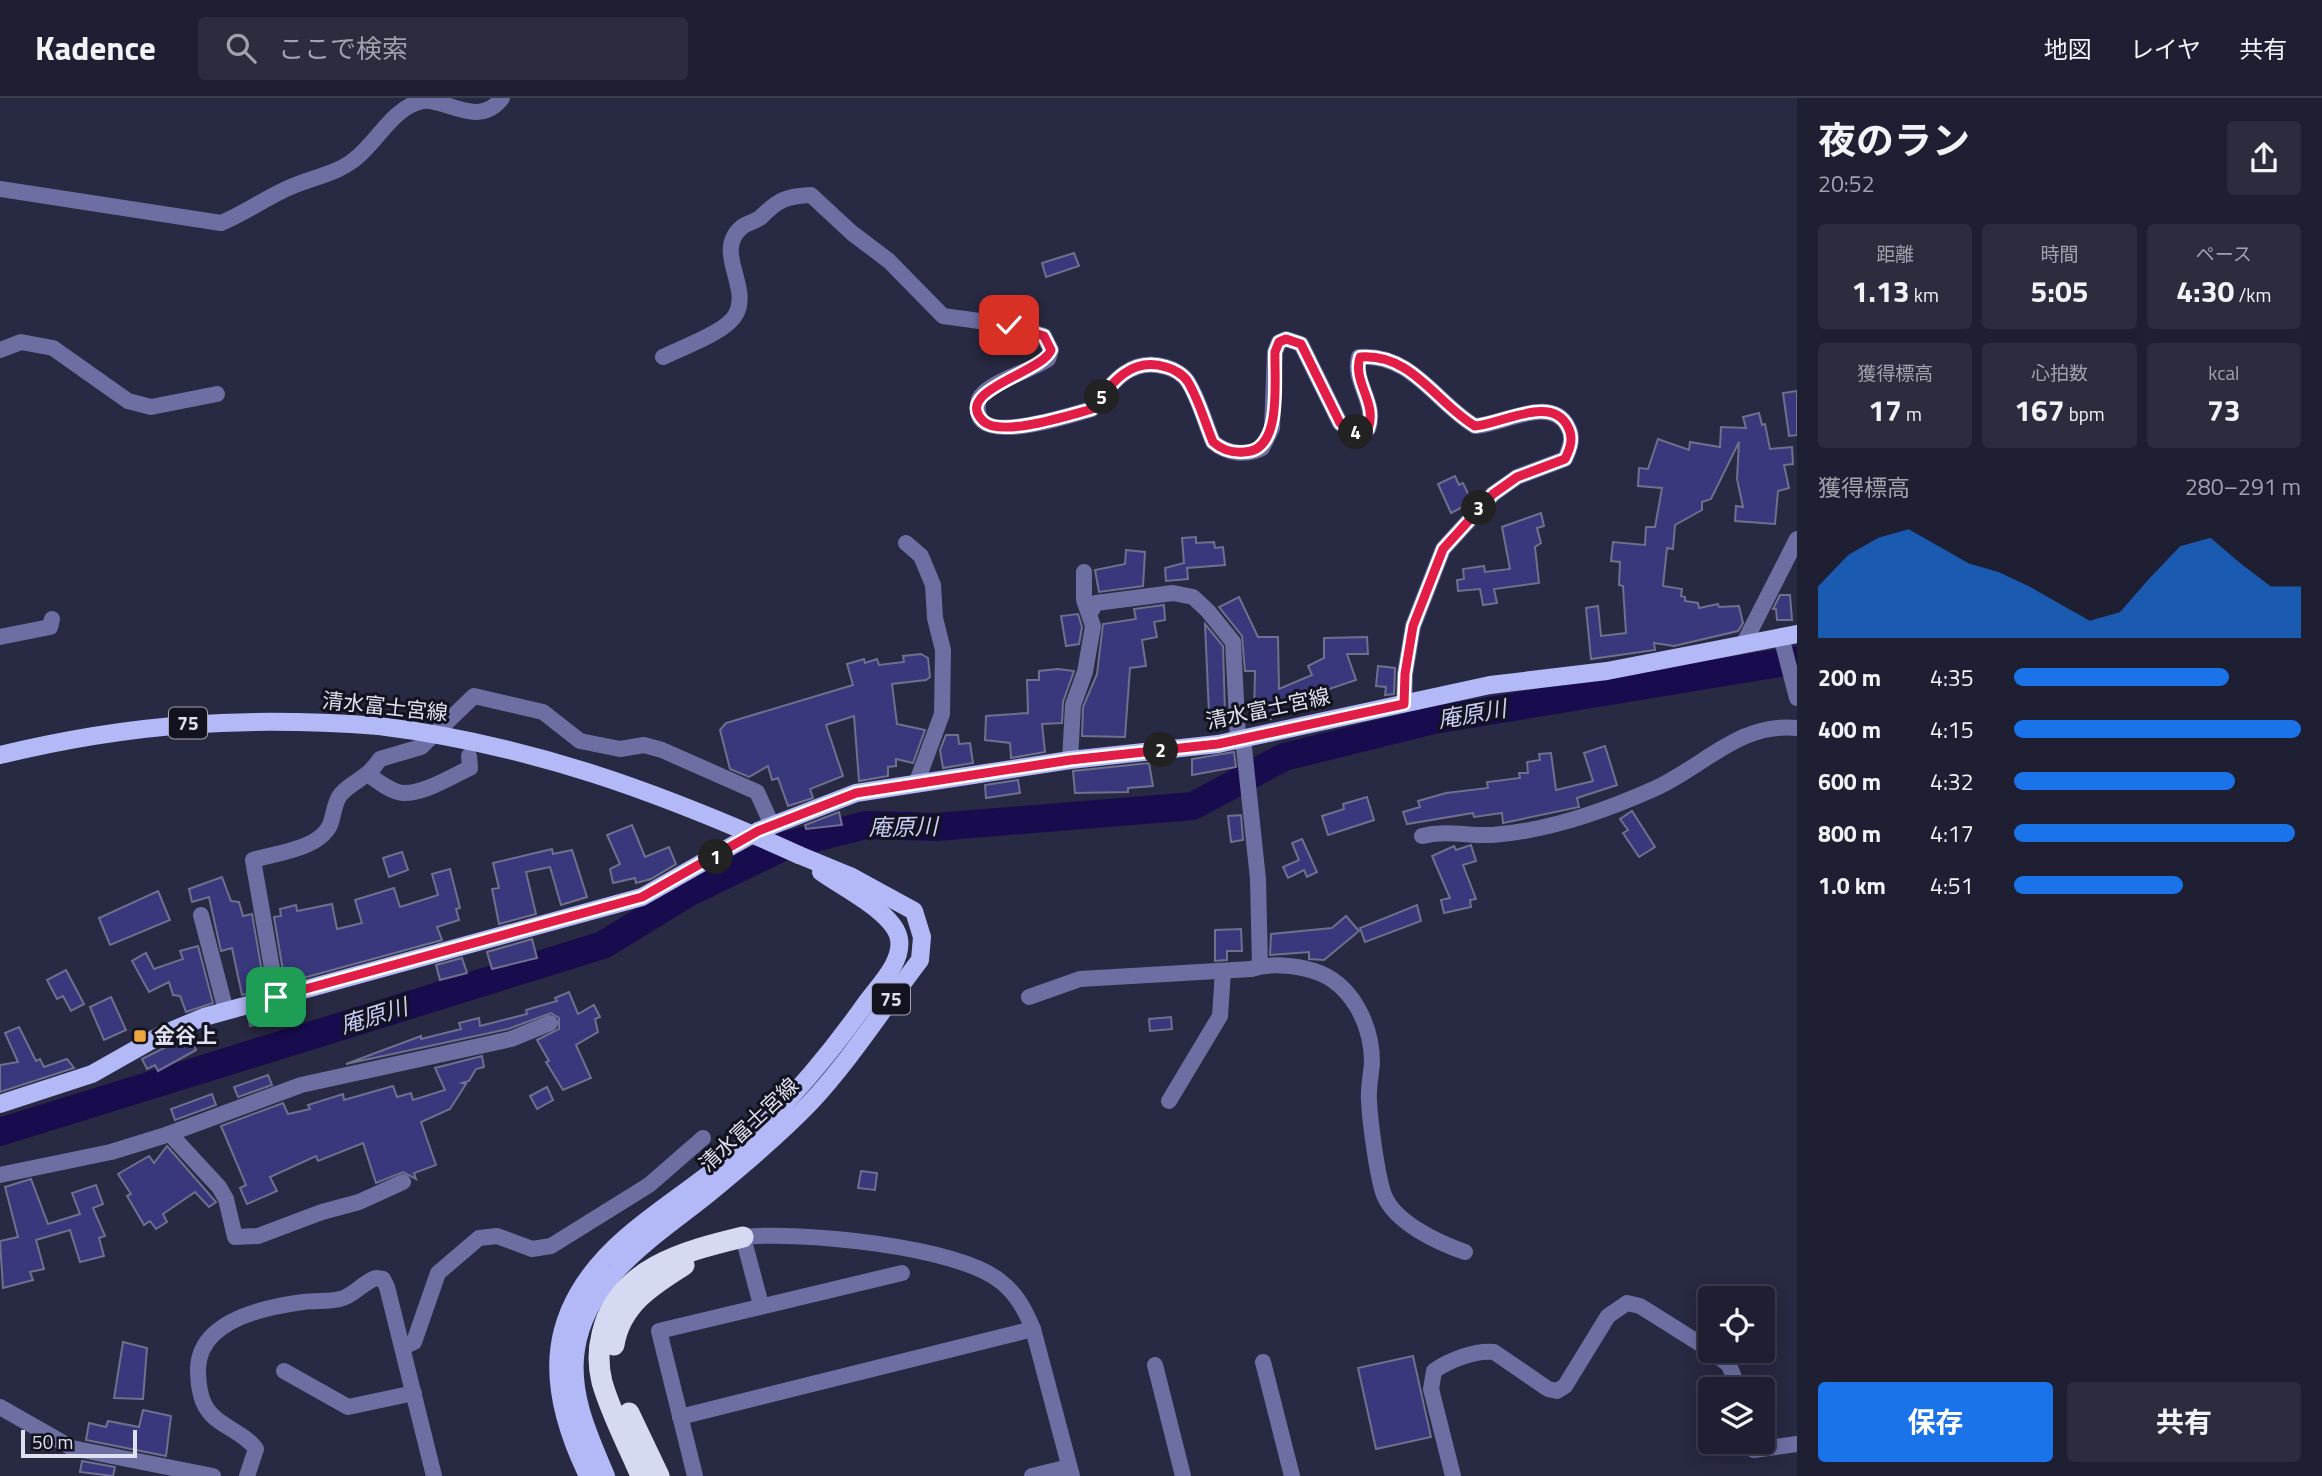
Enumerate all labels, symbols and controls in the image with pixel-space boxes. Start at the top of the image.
search box [198,17,688,80]
text: Kadence [35,23,156,73]
icon: search [222,29,260,67]
text: ここで検索 [278,29,408,68]
text: 地図 [2044,31,2092,67]
text: レイヤ [2130,31,2201,67]
text: 共有 [2239,31,2287,67]
text: 夜のラン [1818,111,1970,169]
button: share [2227,121,2301,195]
text: 20:52 [1818,166,1875,201]
text: 距離 [1876,239,1914,268]
text: 時間 [2040,239,2079,268]
text: ペース [2196,239,2252,268]
text: 1.13 [1852,268,1910,314]
text: 5:05 [2030,268,2089,314]
text: 4:30 [2176,268,2234,314]
text: km [1910,280,1939,309]
text: /km [2234,280,2271,309]
pin [979,295,1039,355]
icon: check [990,306,1028,344]
text: 獲得標高 [1857,358,1933,387]
text: 心拍数 [2031,358,2088,387]
text: kcal [2208,358,2239,387]
pin: 5 [1084,380,1120,414]
text: 5 [1096,382,1107,411]
text: 17 [1868,387,1902,433]
text: 167 [2014,387,2065,433]
text: 73 [2207,387,2241,433]
text: m [1902,399,1922,428]
text: bpm [2065,399,2105,428]
pin: 4 [1338,414,1374,450]
text: 4 [1350,417,1361,446]
text: 280–291 m [2185,469,2301,504]
text: 獲得標高 [1818,470,1910,505]
pin: 3 [1462,490,1496,526]
text: 3 [1473,493,1484,522]
text: 200 m [1818,660,1881,695]
text: 4:35 [1930,660,1974,695]
street label: 清水富士宮線 [1203,679,1333,737]
street label: 清水富士宮線 [321,684,449,729]
water label: 庵原川 [1435,690,1512,737]
road number: 75 [169,708,207,738]
text: 400 m [1818,712,1881,747]
text: 4:15 [1930,712,1974,747]
pin: 2 [1144,732,1178,768]
text: 2 [1155,735,1166,764]
text: 600 m [1818,764,1881,799]
text: 4:32 [1930,764,1974,799]
water label: 庵原川 [868,808,941,845]
text: 800 m [1818,816,1881,851]
text: 4:17 [1930,816,1974,851]
pin: 1 [698,840,734,874]
text: 1 [710,842,721,871]
text: 1.0 km [1818,868,1886,903]
text: 4:51 [1930,868,1974,903]
pin [246,967,306,1027]
icon: arrive [257,978,295,1016]
road number: 75 [872,984,910,1015]
water label: 庵原川 [336,988,415,1042]
place label: 金谷上 [154,1019,217,1051]
marker: 金谷上 [132,1028,148,1044]
street label: 清水富士宮線 [691,1070,805,1179]
map controls [1698,1286,1775,1454]
button: locate [1698,1286,1775,1363]
button: layers [1698,1377,1775,1454]
button: 保存 [1818,1382,2053,1462]
button: 共有 [2067,1382,2301,1462]
scale bar [21,1427,136,1459]
text: 50 m [32,1427,73,1456]

